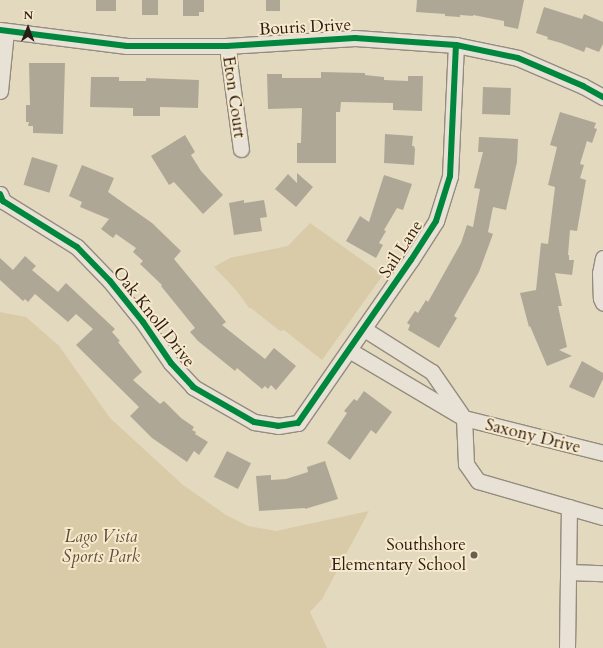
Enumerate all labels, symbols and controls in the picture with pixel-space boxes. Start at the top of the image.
north arrow [8,8,48,48]
text: N [23,8,33,23]
street label: Bouris Drive [258,14,352,40]
street label: Eton Court [218,55,250,139]
street label: Sail Lane [375,216,427,282]
street label: Oak Knoll Drive [109,263,199,371]
street label: Saxony Drive [483,414,583,458]
park label: Lago Vista Sports Park [62,527,140,567]
place label: Southshore Elementary School [331,535,466,575]
marker: Southshore Elementary School [469,550,479,560]

